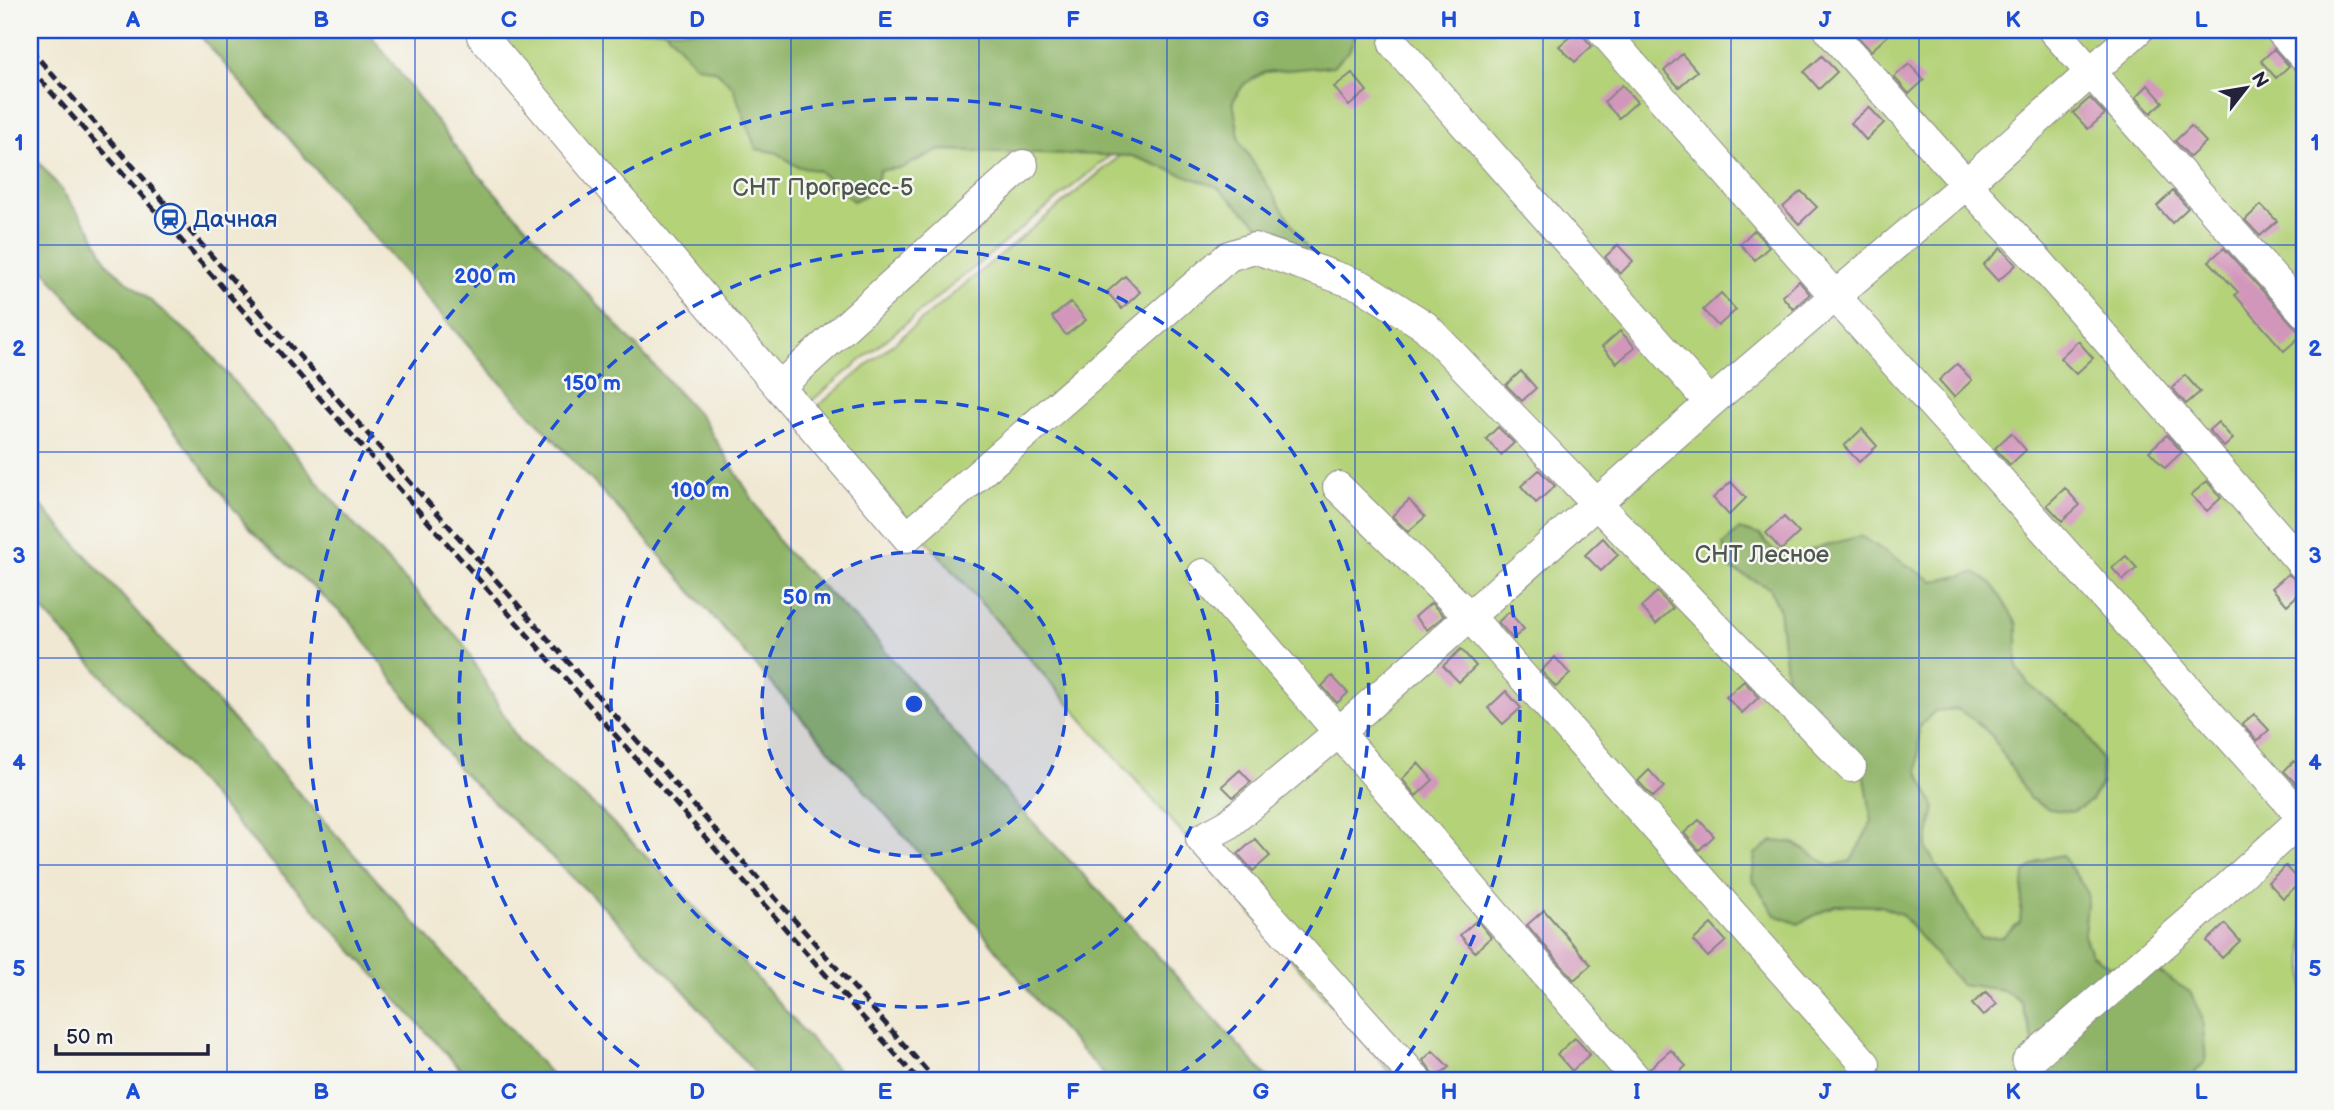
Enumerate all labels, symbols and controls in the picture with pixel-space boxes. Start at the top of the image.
text: A [125,6,141,34]
text: B [313,6,329,34]
text: C [501,6,517,34]
text: D [689,6,705,34]
text: E [878,6,893,34]
text: F [1066,6,1080,34]
text: G [1253,6,1270,34]
text: H [1440,6,1458,34]
text: I [1633,6,1641,34]
text: J [1819,6,1832,34]
text: K [2005,6,2021,34]
text: L [2194,6,2208,34]
north arrow [2212,52,2282,122]
text: N [2246,68,2273,92]
text: 1 [14,129,24,157]
text: 1 [2310,129,2320,157]
park label: СНТ Прогресс-5 [733,173,913,202]
station icon: Дачная [153,202,187,236]
place label: Дачная [193,205,278,234]
text: 200 m [454,264,516,289]
text: 2 [12,335,26,363]
text: 2 [2308,335,2322,363]
text: 150 m [563,371,621,396]
text: 100 m [671,478,729,503]
park label: СНТ Лесное [1695,540,1829,569]
text: 3 [12,542,26,570]
text: 3 [2308,542,2322,570]
text: 50 m [783,585,831,610]
centre of rings [902,692,926,716]
text: 4 [12,749,26,777]
text: 4 [2308,749,2322,777]
text: 5 [12,955,26,983]
text: 5 [2308,955,2322,983]
scale bar [56,1012,208,1056]
text: 50 m [66,1025,113,1050]
text: A [125,1078,141,1106]
text: B [313,1078,329,1106]
text: C [501,1078,517,1106]
text: D [689,1078,705,1106]
text: E [878,1078,893,1106]
text: F [1066,1078,1080,1106]
text: G [1253,1078,1270,1106]
text: H [1440,1078,1458,1106]
text: I [1633,1078,1641,1106]
text: J [1819,1078,1832,1106]
text: K [2005,1078,2021,1106]
text: L [2194,1078,2208,1106]

